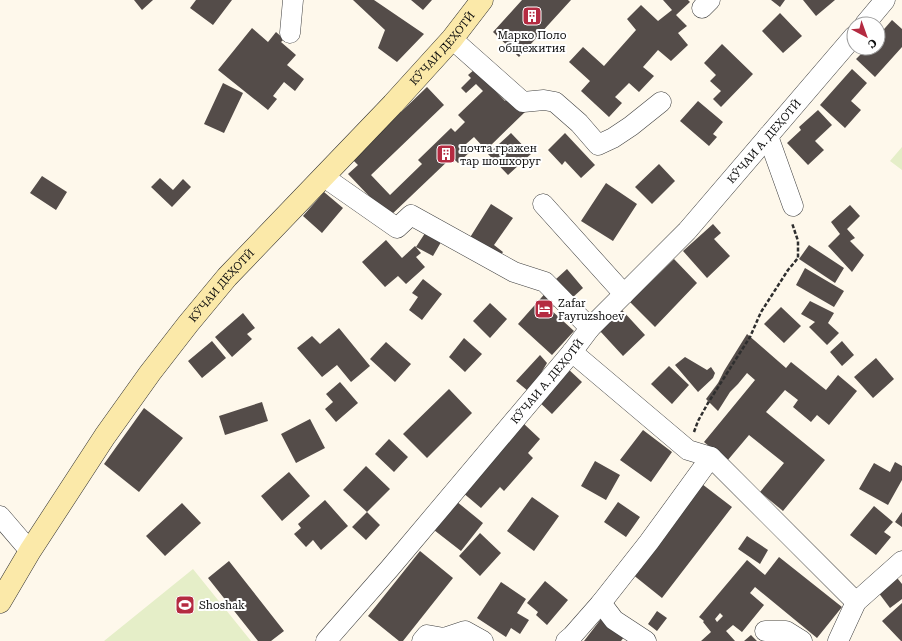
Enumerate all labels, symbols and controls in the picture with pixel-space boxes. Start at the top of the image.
building icon: Марко Поло общежития [521,5,543,27]
street label: КӮЧАИ ДЕҲОТӢ [407,9,477,88]
north arrow [846,16,886,56]
place label: Марко Поло общежития [497,29,567,55]
text: С [865,36,879,51]
street label: КӮЧАИ А. ДЕҲОТӢ [724,97,804,186]
place label: почта гражен тар шошхоруг [460,142,541,168]
building icon: почта гражен тар шошхоруг [435,143,457,165]
street label: КӮЧАИ ДЕҲОТӢ [186,246,257,325]
place label: Zafar Fayruzshoev [558,297,625,323]
hotel icon: Zafar Fayruzshoev [533,298,555,320]
street label: КӮЧАИ А. ДЕҲОТӢ [508,336,586,426]
sports icon: Shoshak [174,594,196,616]
place label: Shoshak [199,599,245,612]

